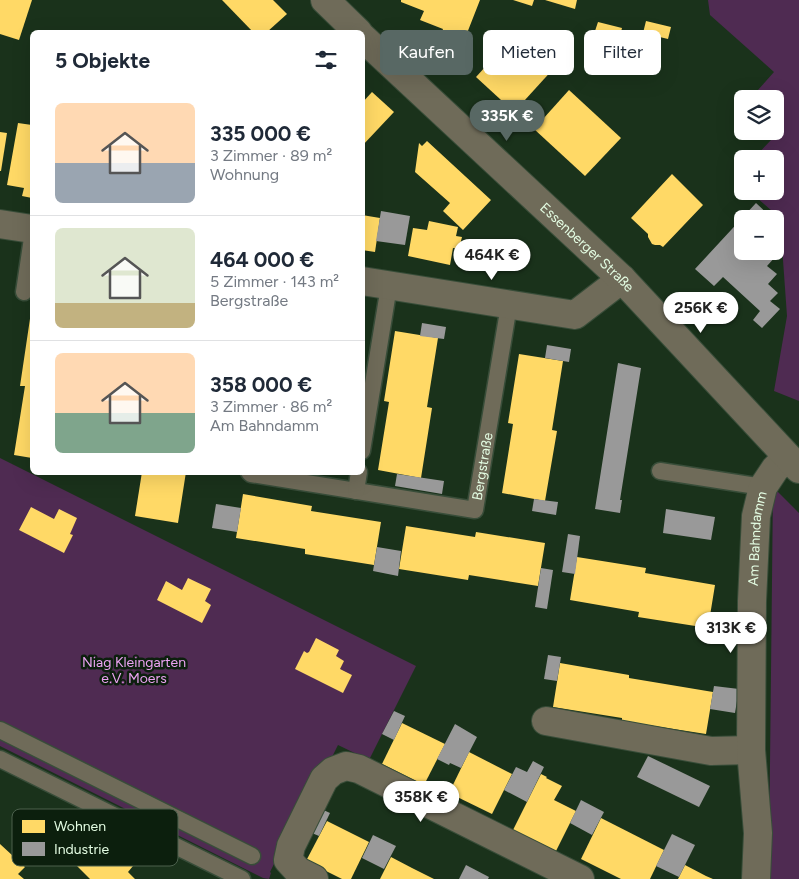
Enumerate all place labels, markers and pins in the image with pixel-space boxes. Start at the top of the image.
pin: 335K € [466,100,548,142]
pin: 464K € [451,238,533,281]
pin: 256K € [660,292,742,334]
pin: 313K € [690,612,772,654]
pin: 358K € [380,780,462,823]

